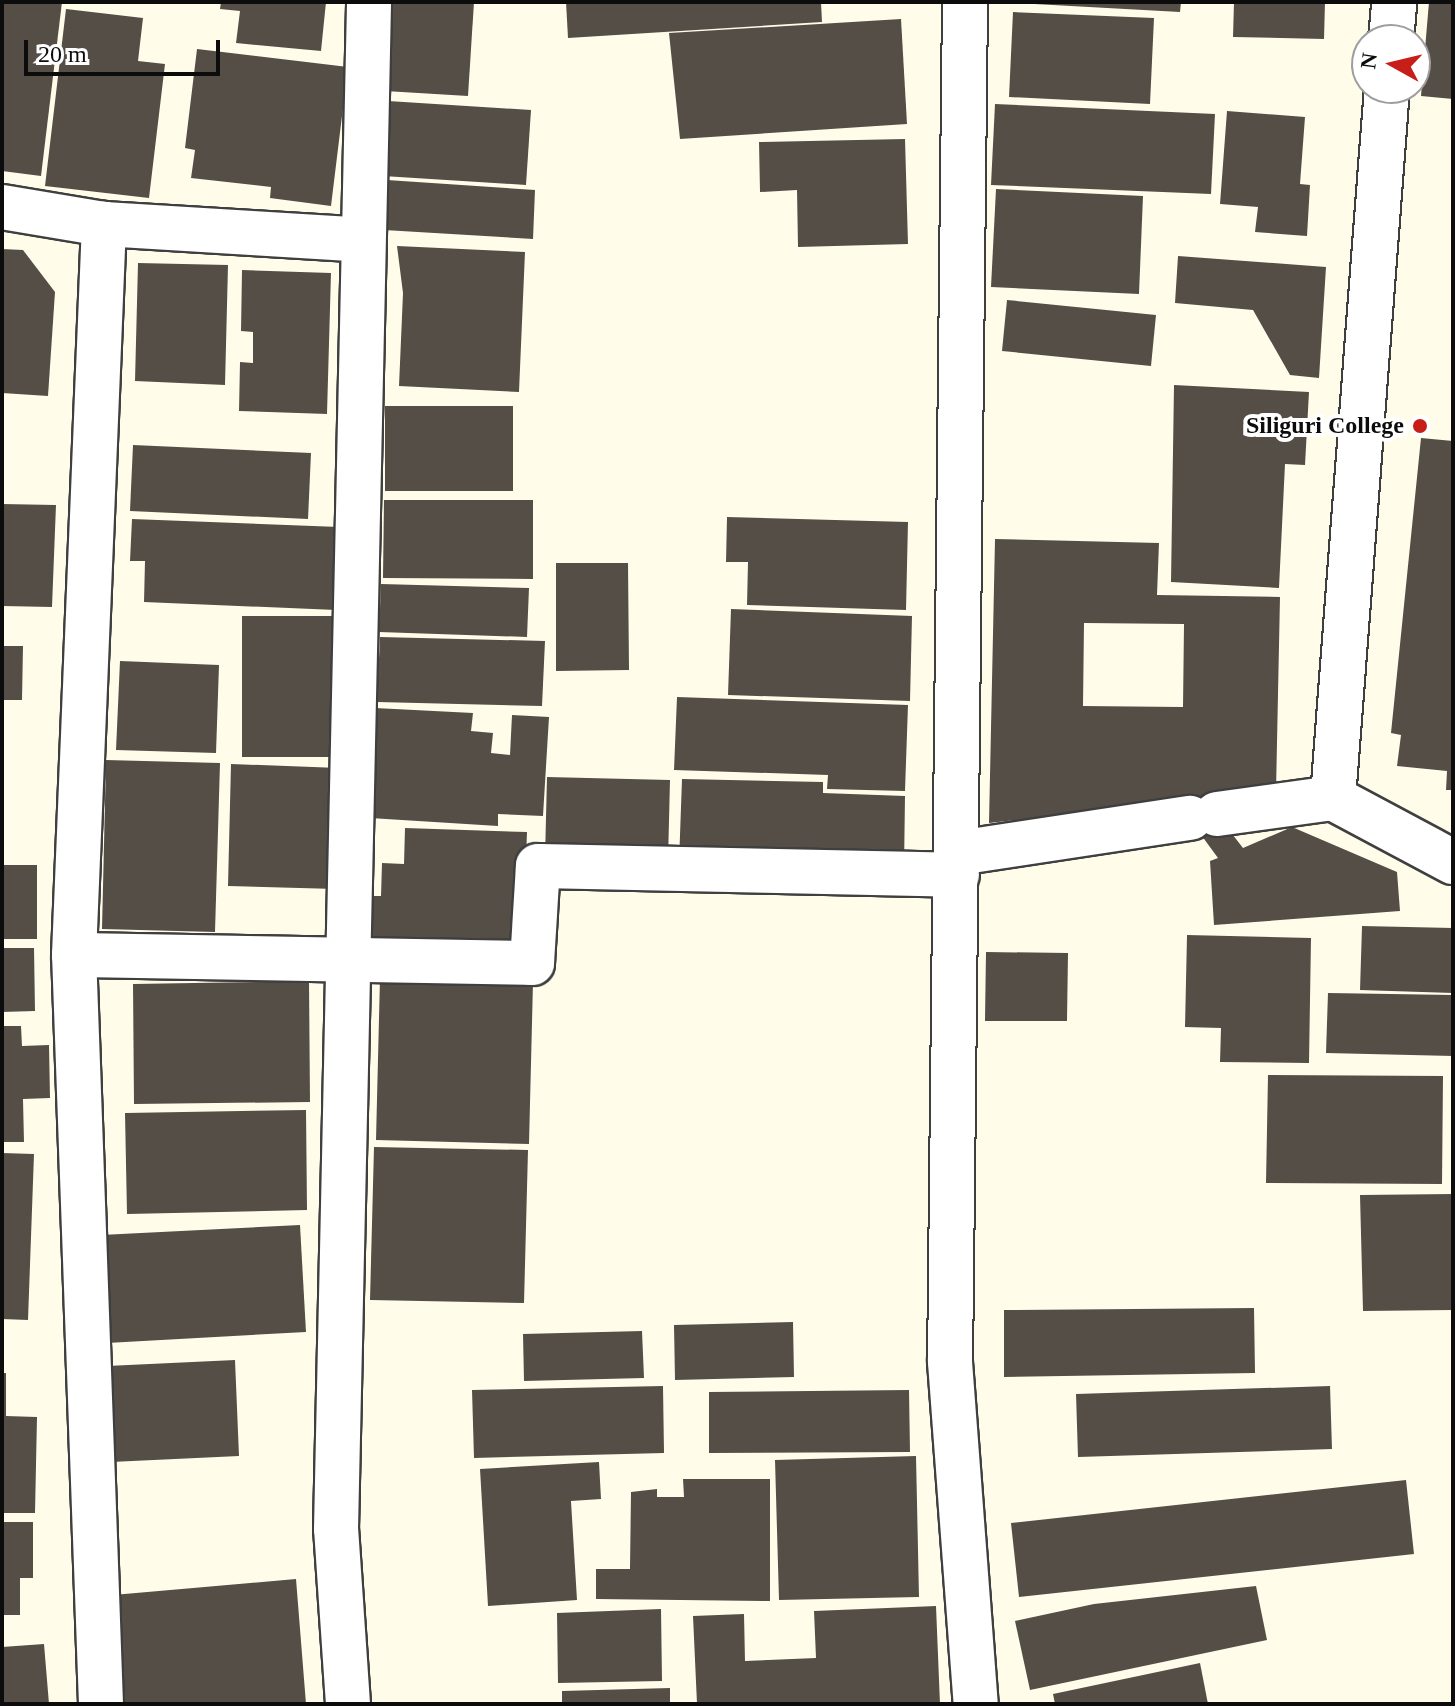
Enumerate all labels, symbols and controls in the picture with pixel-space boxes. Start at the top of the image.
scale bar [28,24,224,74]
north arrow [1351,24,1431,104]
text: 20 m [38,41,87,67]
text: N [1355,51,1382,70]
place label: Siliguri College [1246,412,1404,440]
marker: Siliguri College [1411,417,1429,435]

